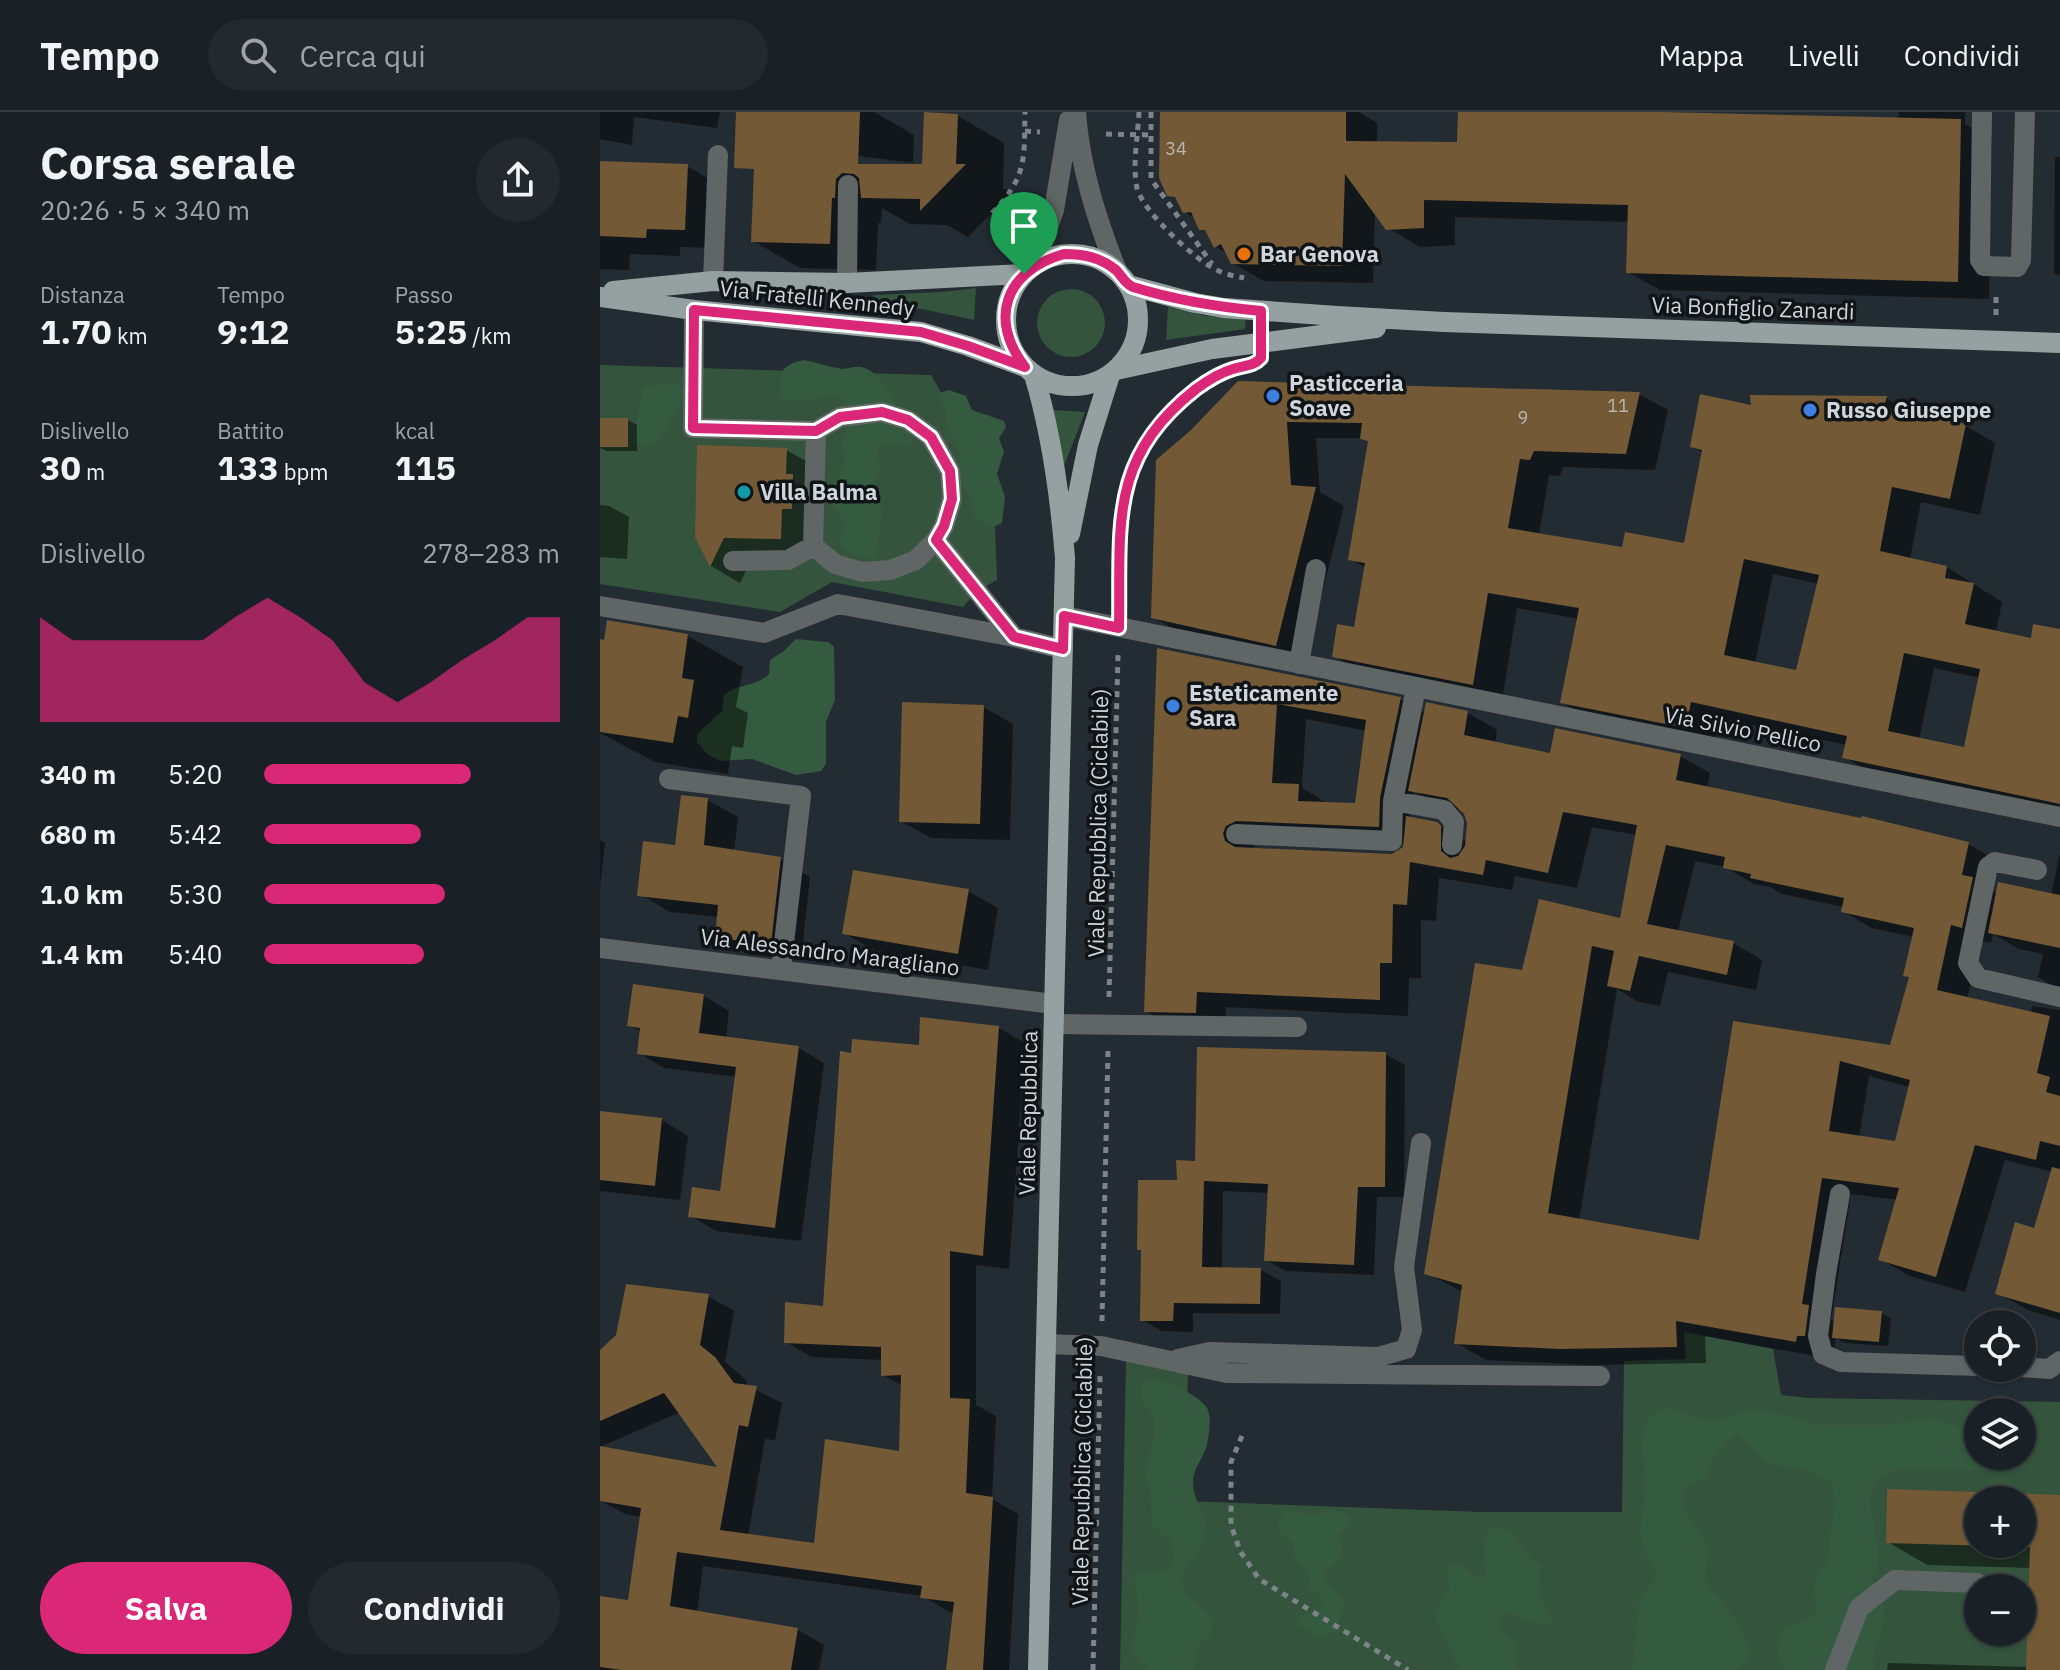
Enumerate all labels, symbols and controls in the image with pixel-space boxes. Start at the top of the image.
search box [208,19,768,91]
text: Tempo [40,31,160,80]
icon: search [236,33,280,77]
text: Cerca qui [300,36,426,75]
text: Mappa [1659,37,1744,74]
text: Livelli [1788,37,1860,74]
text: Condividi [1904,37,2020,74]
text: Corsa serale [40,134,296,191]
house number: 34 [1165,137,1187,160]
button: share [476,138,560,222]
pin [990,192,1058,274]
text: 20:26 · 5 × 340 m [40,193,250,227]
icon: arrive [1002,204,1046,248]
place label: Bar Genova [1260,239,1379,268]
marker: Bar Genova [1235,245,1253,263]
street label: Via Fratelli Kennedy [718,273,916,322]
text: Distanza [40,280,125,309]
text: Tempo [217,280,285,309]
text: Passo [395,280,453,309]
street label: Via Bonfiglio Zanardi [1651,289,1855,326]
text: 1.70 [40,309,112,353]
text: 9:12 [217,309,290,353]
text: 5:25 [395,309,467,353]
text: km [112,321,148,350]
text: /km [467,321,512,350]
place label: Pasticceria Soave [1289,368,1404,422]
marker: Pasticceria Soave [1264,387,1282,405]
house number: 11 [1607,394,1629,417]
place label: Russo Giuseppe [1826,395,1991,424]
marker: Russo Giuseppe [1801,401,1819,419]
house number: 9 [1518,406,1528,429]
text: Dislivello [40,416,129,445]
text: Battito [217,416,284,445]
text: kcal [395,416,435,445]
text: 30 [40,445,81,489]
text: 133 [217,445,279,489]
text: 115 [395,445,456,489]
text: m [81,457,105,486]
text: bpm [279,457,328,486]
place label: Villa Balma [760,477,878,506]
marker: Villa Balma [735,483,753,501]
text: Dislivello [40,536,146,570]
text: 278–283 m [422,536,560,570]
place label: Esteticamente Sara [1189,678,1338,732]
street label: Viale Repubblica (Ciclabile) [1081,688,1114,958]
marker: Esteticamente Sara [1164,697,1182,715]
street label: Via Silvio Pellico [1662,699,1824,758]
text: 340 m [40,757,116,791]
text: 5:20 [168,757,222,791]
text: 680 m [40,817,116,851]
text: 5:42 [168,817,222,851]
text: 1.0 km [40,877,124,911]
text: 5:30 [168,877,222,911]
street label: Via Alessandro Maragliano [699,921,961,982]
text: 1.4 km [40,937,124,971]
text: 5:40 [168,937,222,971]
street label: Viale Repubblica [1012,1030,1043,1196]
map controls [1964,1310,2036,1646]
button: locate [1964,1310,2036,1382]
street label: Viale Repubblica (Ciclabile) [1065,1336,1098,1606]
button: layers [1964,1398,2036,1470]
button: + [1964,1486,2036,1558]
button: Salva [40,1562,292,1654]
button: Condividi [308,1562,560,1654]
button: − [1964,1574,2036,1646]

